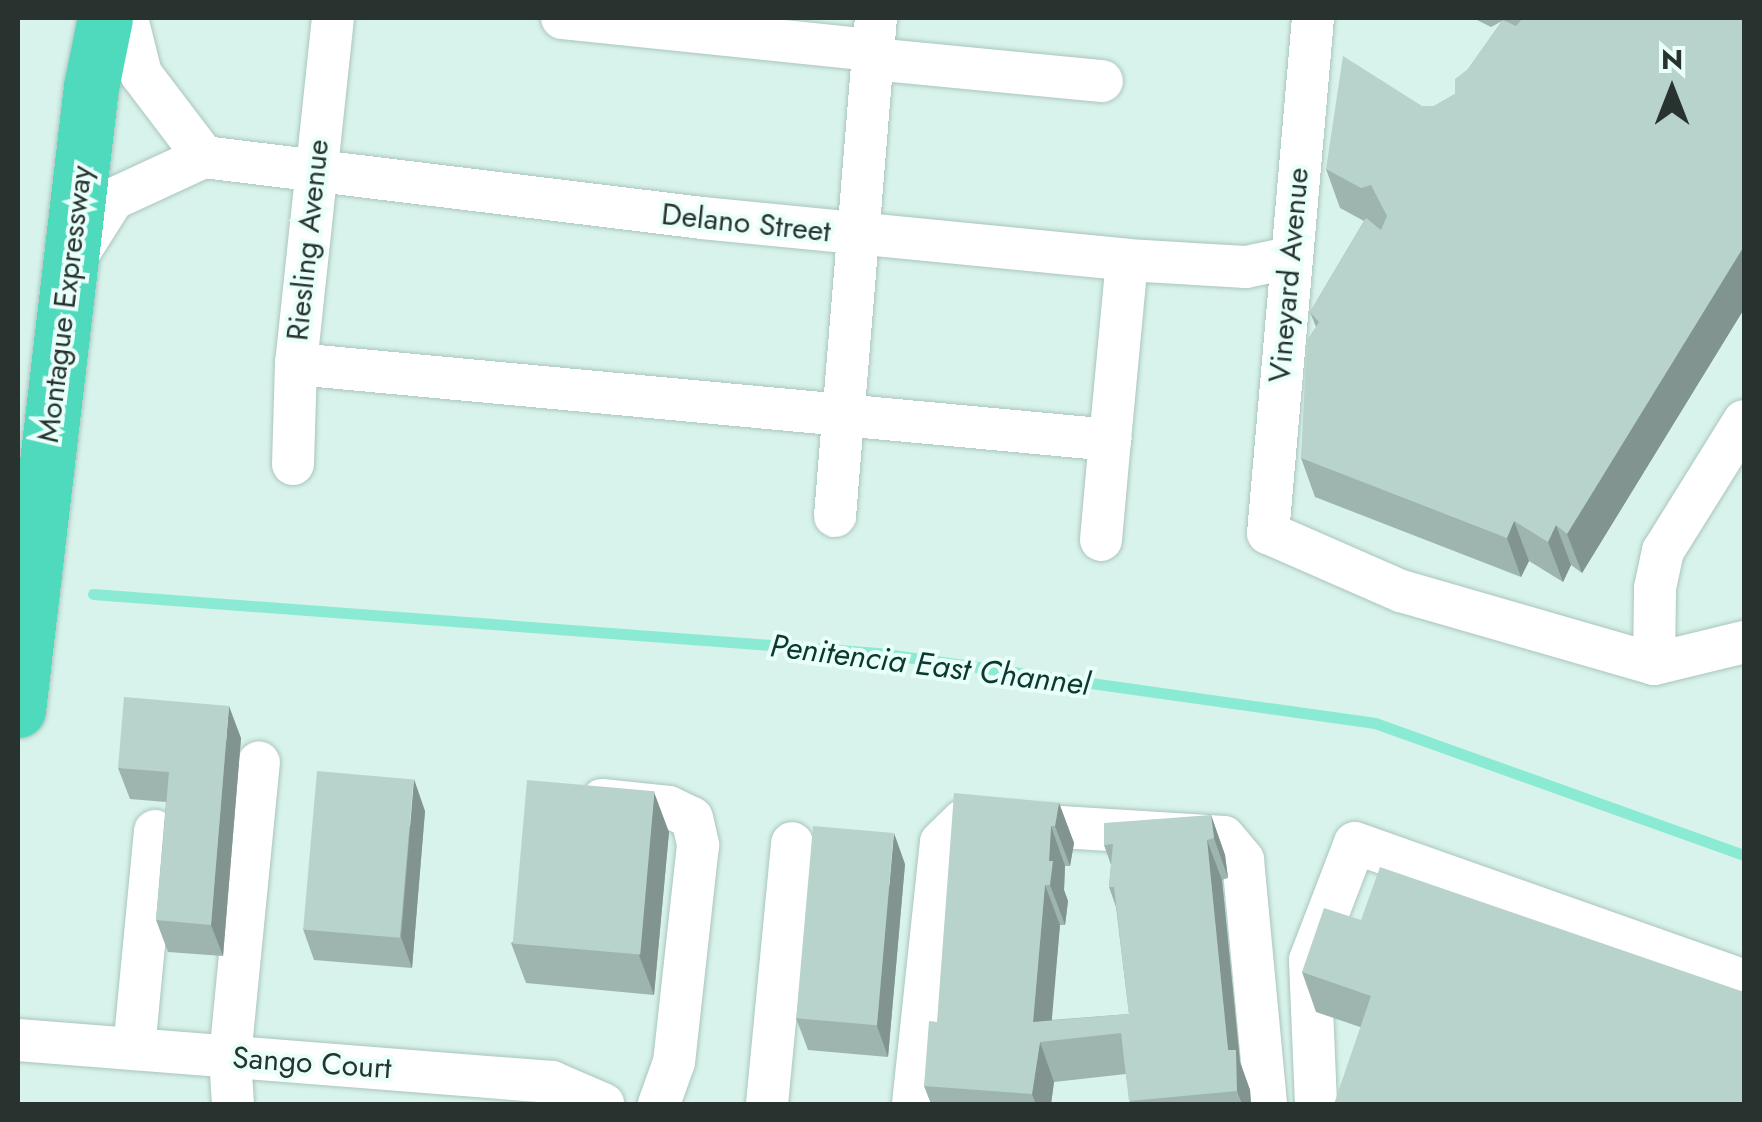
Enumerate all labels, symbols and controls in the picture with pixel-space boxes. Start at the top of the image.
text: N [1661,39,1683,80]
north arrow [1622,40,1722,140]
street label: Riesling Avenue [280,138,336,342]
street label: Montague Expressway [30,163,100,445]
street label: Vineyard Avenue [1262,166,1316,384]
street label: Delano Street [660,196,832,250]
water label: Penitencia East Channel [768,626,1092,704]
street label: Sango Court [231,1039,393,1087]

